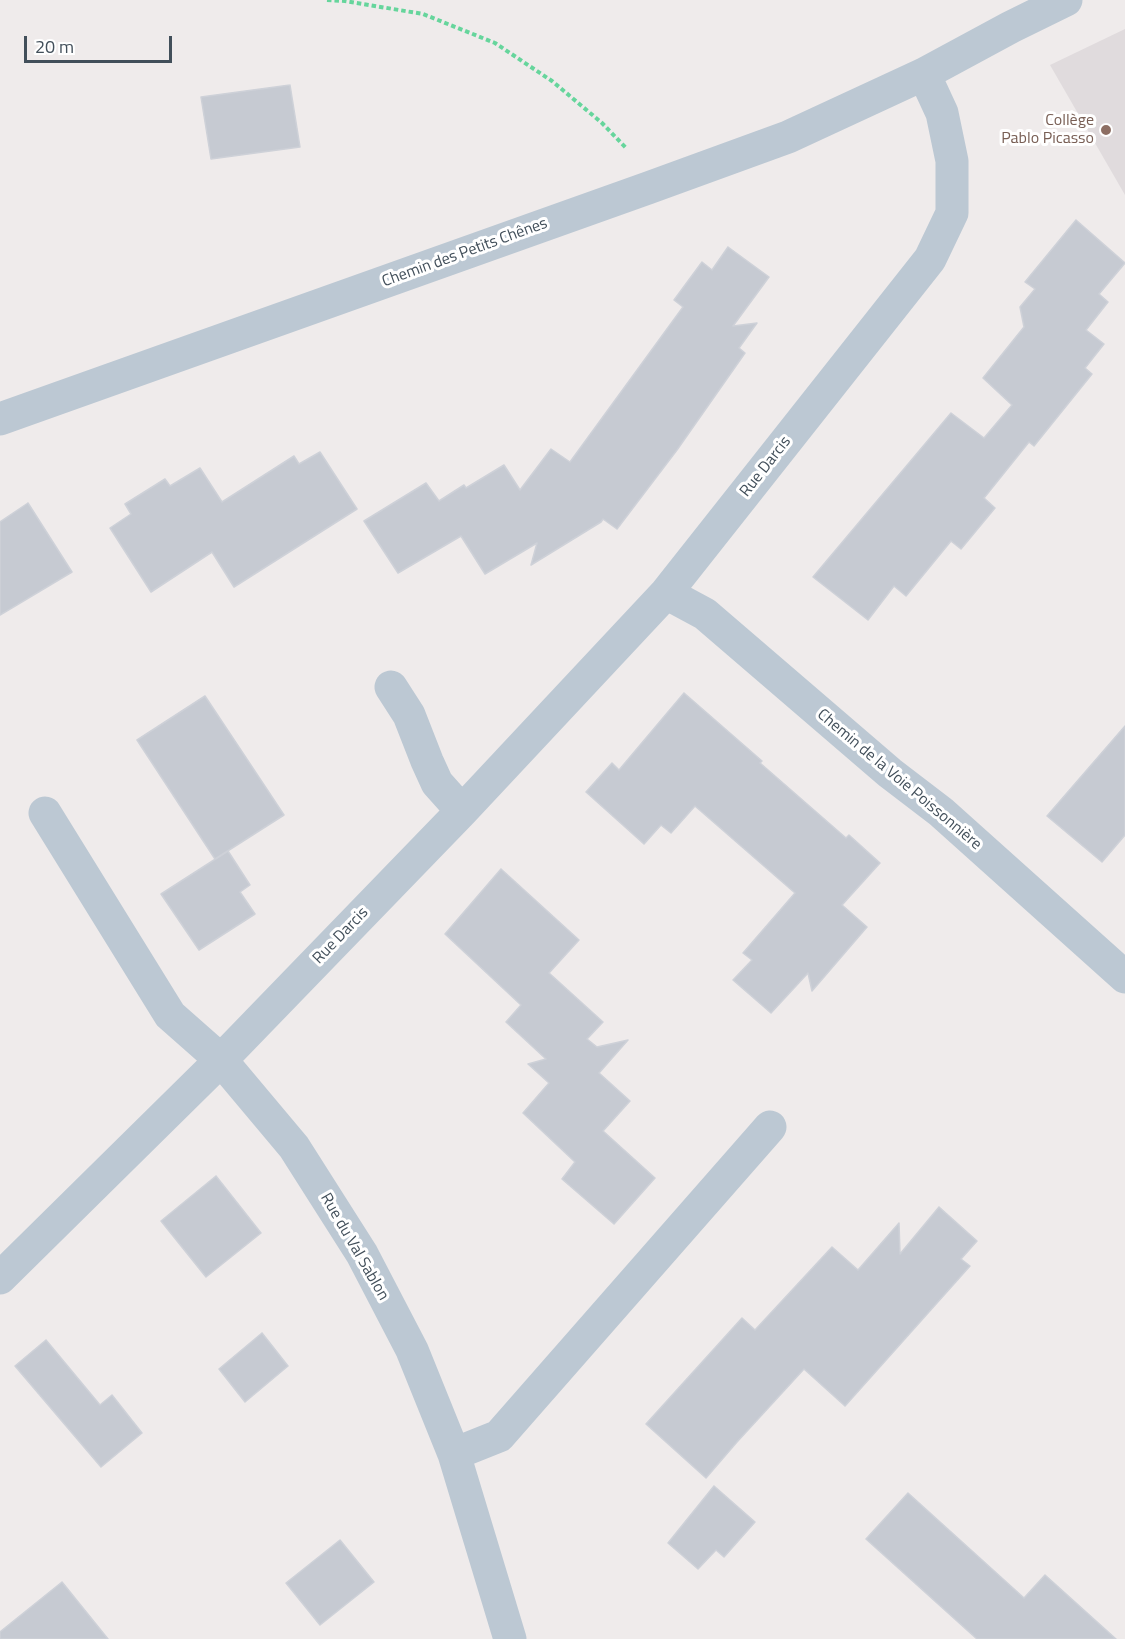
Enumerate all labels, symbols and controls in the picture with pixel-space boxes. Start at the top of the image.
scale bar [27,24,176,62]
text: 20 m [35,33,74,60]
place label: Collège Pablo Picasso [1001,111,1094,149]
marker: Collège Pablo Picasso [1099,123,1113,137]
street label: Chemin des Petits Chênes [380,214,550,292]
street label: Rue Darcis [736,433,796,501]
street label: Chemin de la Voie Poissonnière [813,705,985,855]
street label: Rue Darcis [309,904,373,968]
street label: Rue du Val Sablon [316,1190,392,1304]

